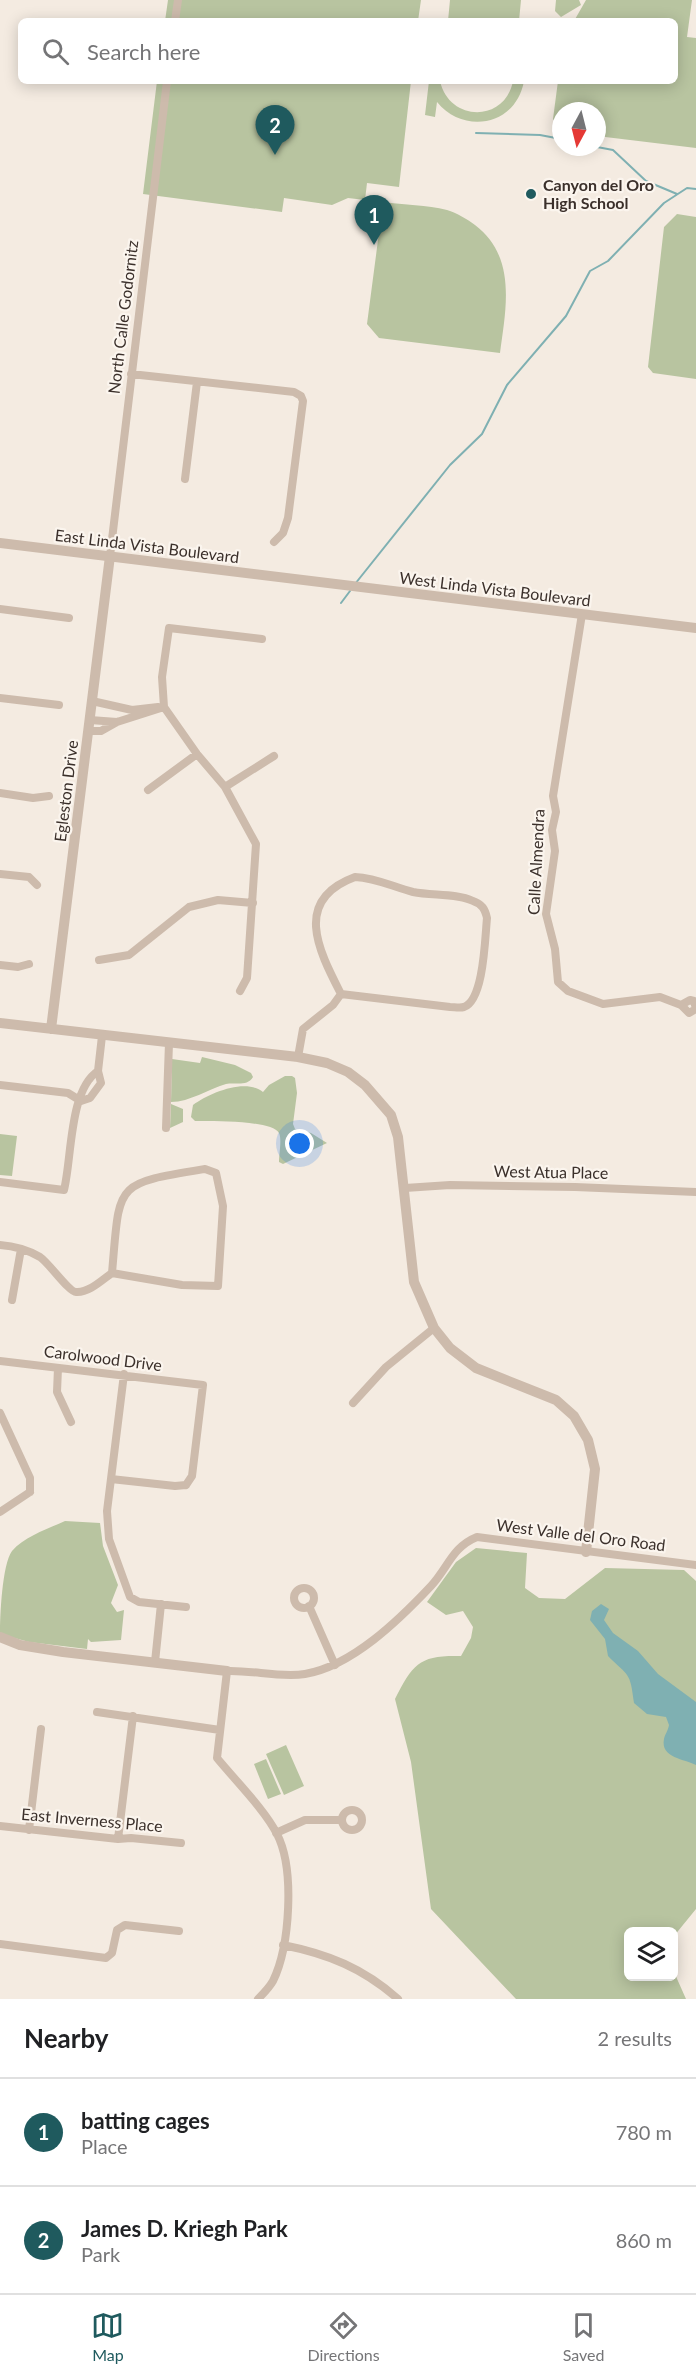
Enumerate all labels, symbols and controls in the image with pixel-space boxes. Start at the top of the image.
search box [18,18,678,84]
icon: search [39,35,72,68]
text: Search here [87,38,200,65]
north arrow [552,102,606,156]
pin: 2 [256,106,294,155]
place label: Canyon del Oro High School [543,175,654,212]
marker: Canyon del Oro High School [524,187,538,201]
pin: 1 [354,196,394,245]
street label: North Calle Godornitz [104,239,141,395]
street label: East Linda Vista Boulevard [54,525,240,566]
street label: West Linda Vista Boulevard [398,567,592,610]
street label: Egleston Drive [50,739,81,843]
street label: Calle Almendra [523,809,548,915]
your location [285,1129,314,1158]
street label: West Atua Place [494,1161,608,1182]
street label: Carolwood Drive [43,1341,163,1374]
street label: West Valle del Oro Road [495,1515,667,1554]
street label: East Inverness Place [21,1804,164,1835]
map controls [624,1927,678,1981]
button: layers [624,1927,678,1981]
text: Nearby [24,2022,109,2054]
text: 2 results [597,2026,672,2050]
text: batting cages [81,2107,210,2134]
text: 1 [38,2120,49,2144]
text: 780 m [616,2120,672,2144]
text: Place [81,2134,128,2158]
text: James D. Kriegh Park [81,2215,288,2242]
text: 2 [38,2228,49,2252]
text: 860 m [616,2228,672,2252]
text: Park [81,2242,120,2266]
tab: Map [91,2309,124,2364]
tab: Directions [307,2309,380,2364]
tab: Saved [563,2309,604,2364]

